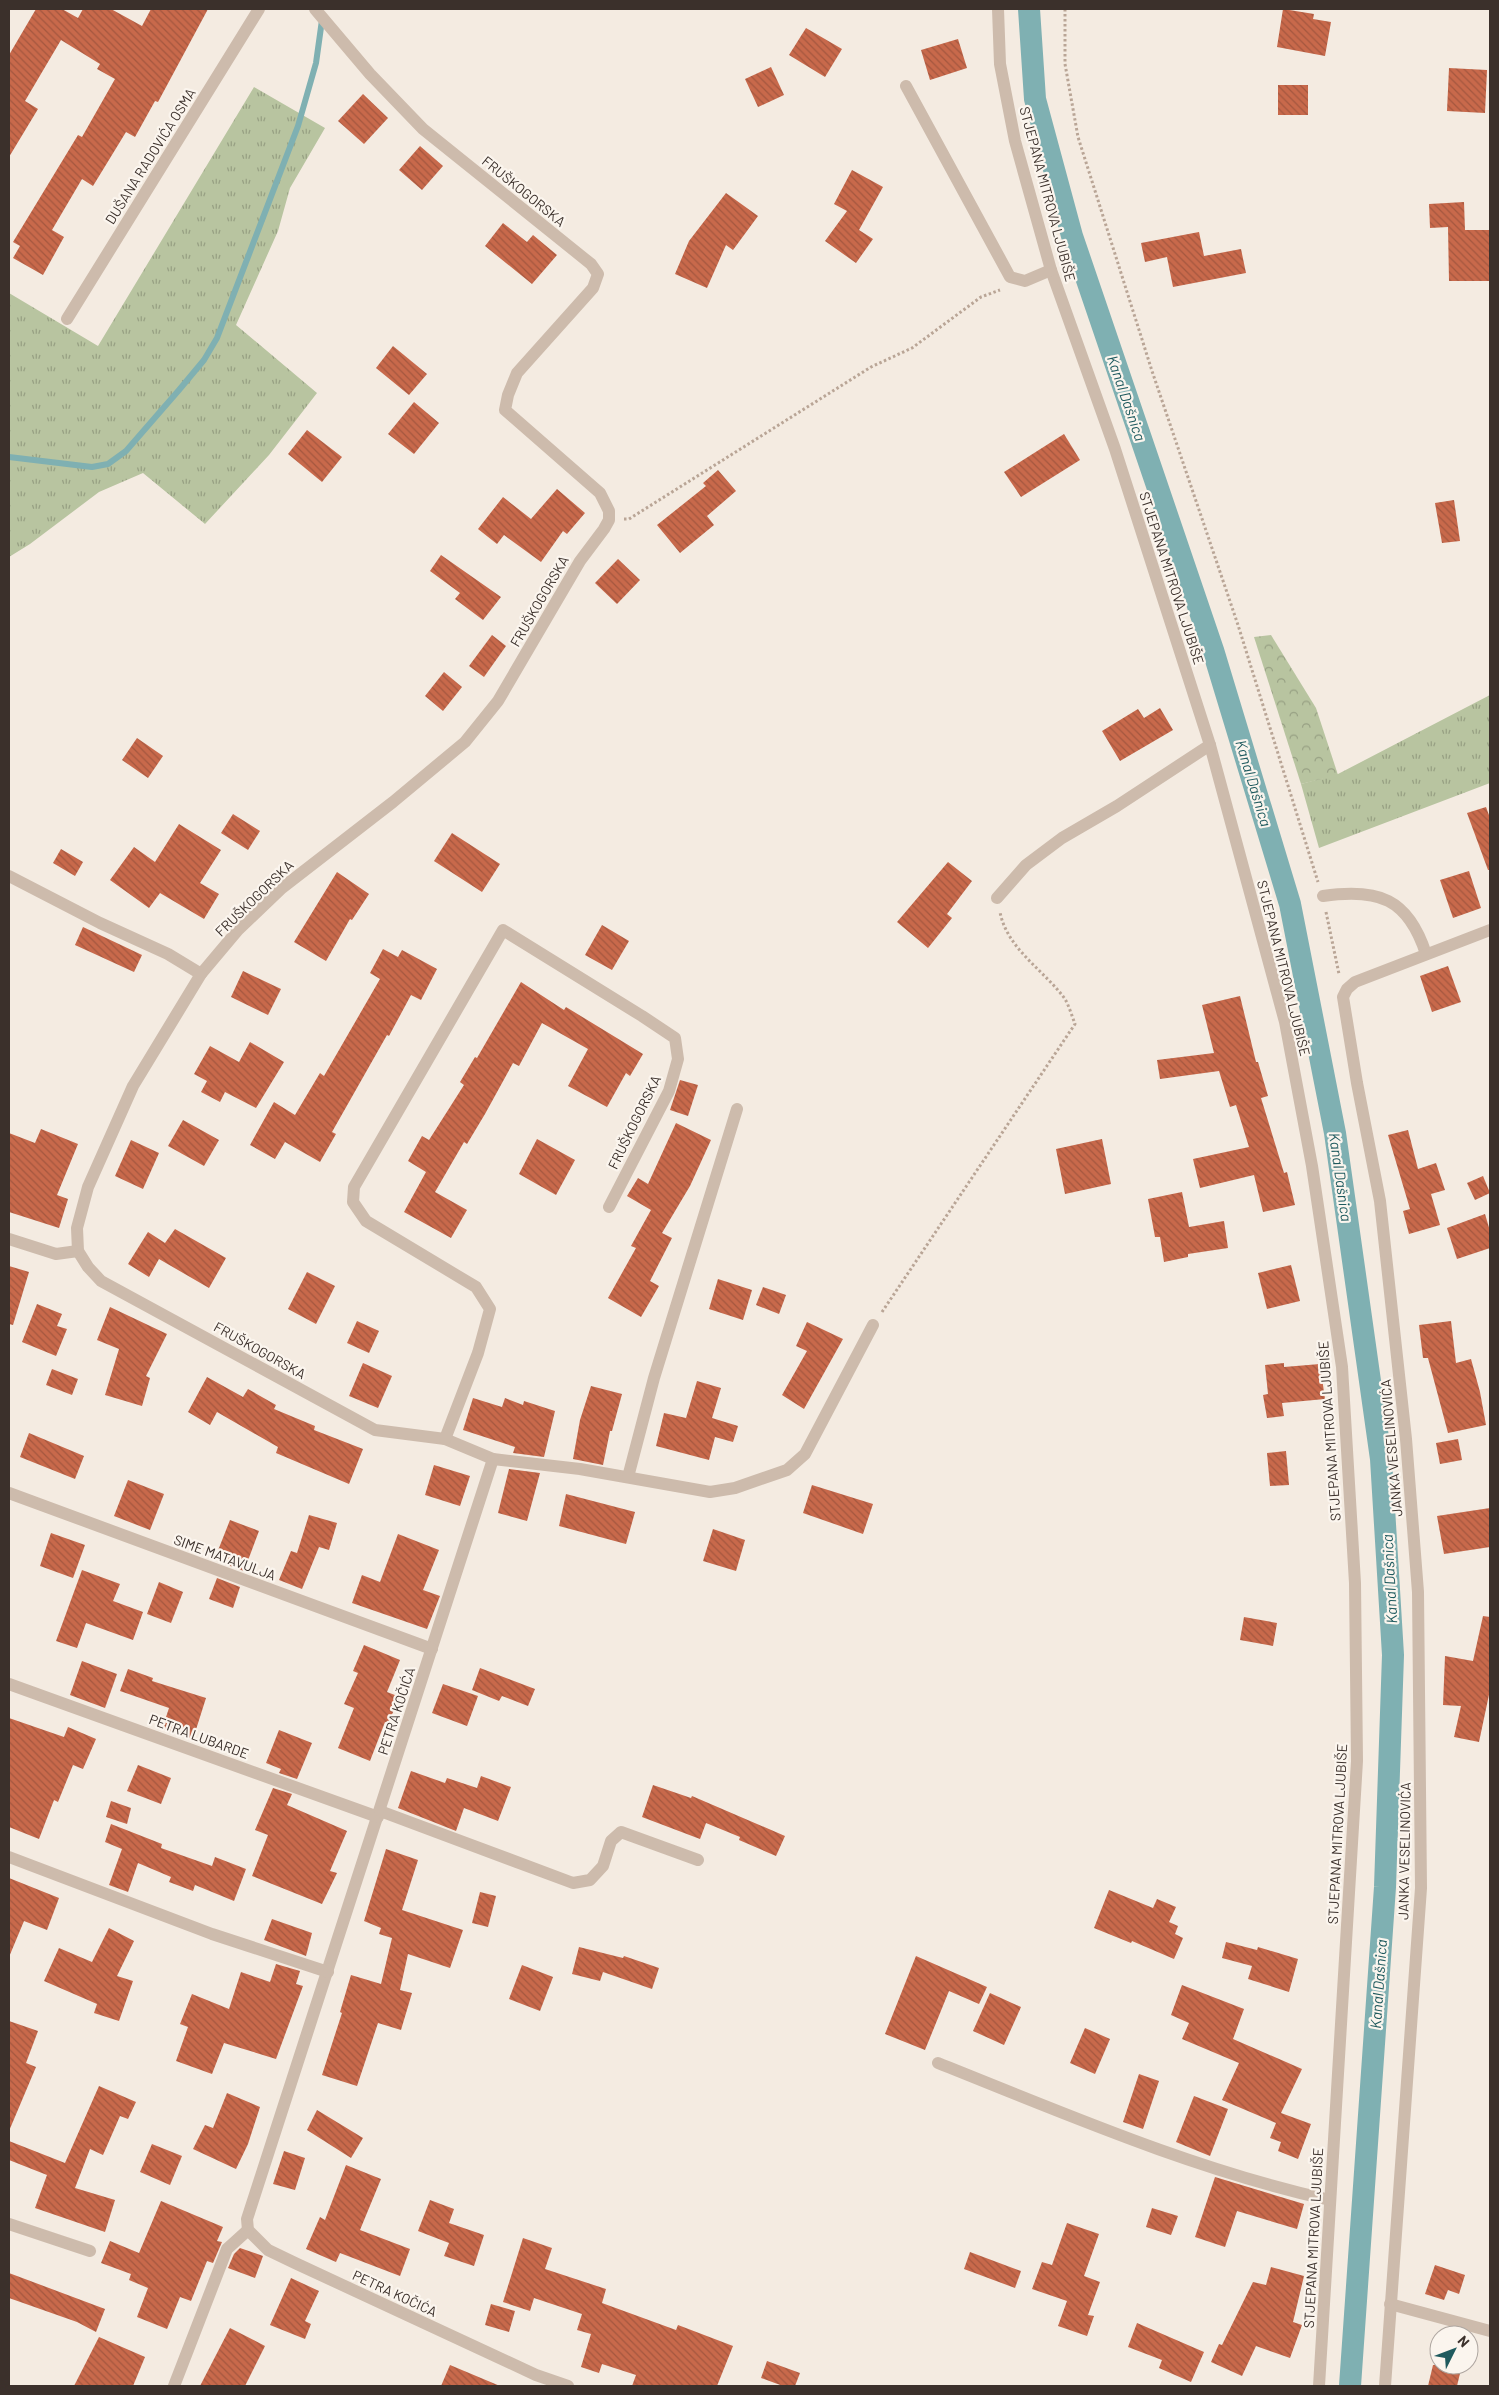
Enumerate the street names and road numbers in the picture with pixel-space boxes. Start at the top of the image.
street label: DUŠANA RADOVIĆA OSMA [101,84,199,227]
street label: STJEPANA MITROVA LJUBIŠE [1016,105,1080,283]
street label: FRUŠKOGORSKA [479,152,569,230]
street label: STJEPANA MITROVA LJUBIŠE [1136,490,1208,666]
street label: FRUŠKOGORSKA [506,552,572,650]
street label: FRUŠKOGORSKA [211,856,297,940]
street label: STJEPANA MITROVA LJUBIŠE [1254,878,1314,1058]
street label: FRUŠKOGORSKA [604,1072,664,1172]
street label: FRUŠKOGORSKA [211,1318,309,1382]
street label: STJEPANA MITROVA LJUBIŠE [1314,1340,1344,1522]
street label: JANKA VESELINOVIĆA [1376,1378,1405,1517]
street label: SIME MATAVULJA [172,1531,279,1584]
street label: PETRA KOČIĆA [374,1664,418,1757]
street label: PETRA LUBARDE [147,1710,251,1762]
street label: STJEPANA MITROVA LJUBIŠE [1324,1743,1350,1925]
street label: JANKA VESELINOVIĆA [1394,1781,1414,1920]
street label: STJEPANA MITROVA LJUBIŠE [1300,2147,1326,2329]
street label: PETRA KOČIĆA [350,2266,440,2320]

